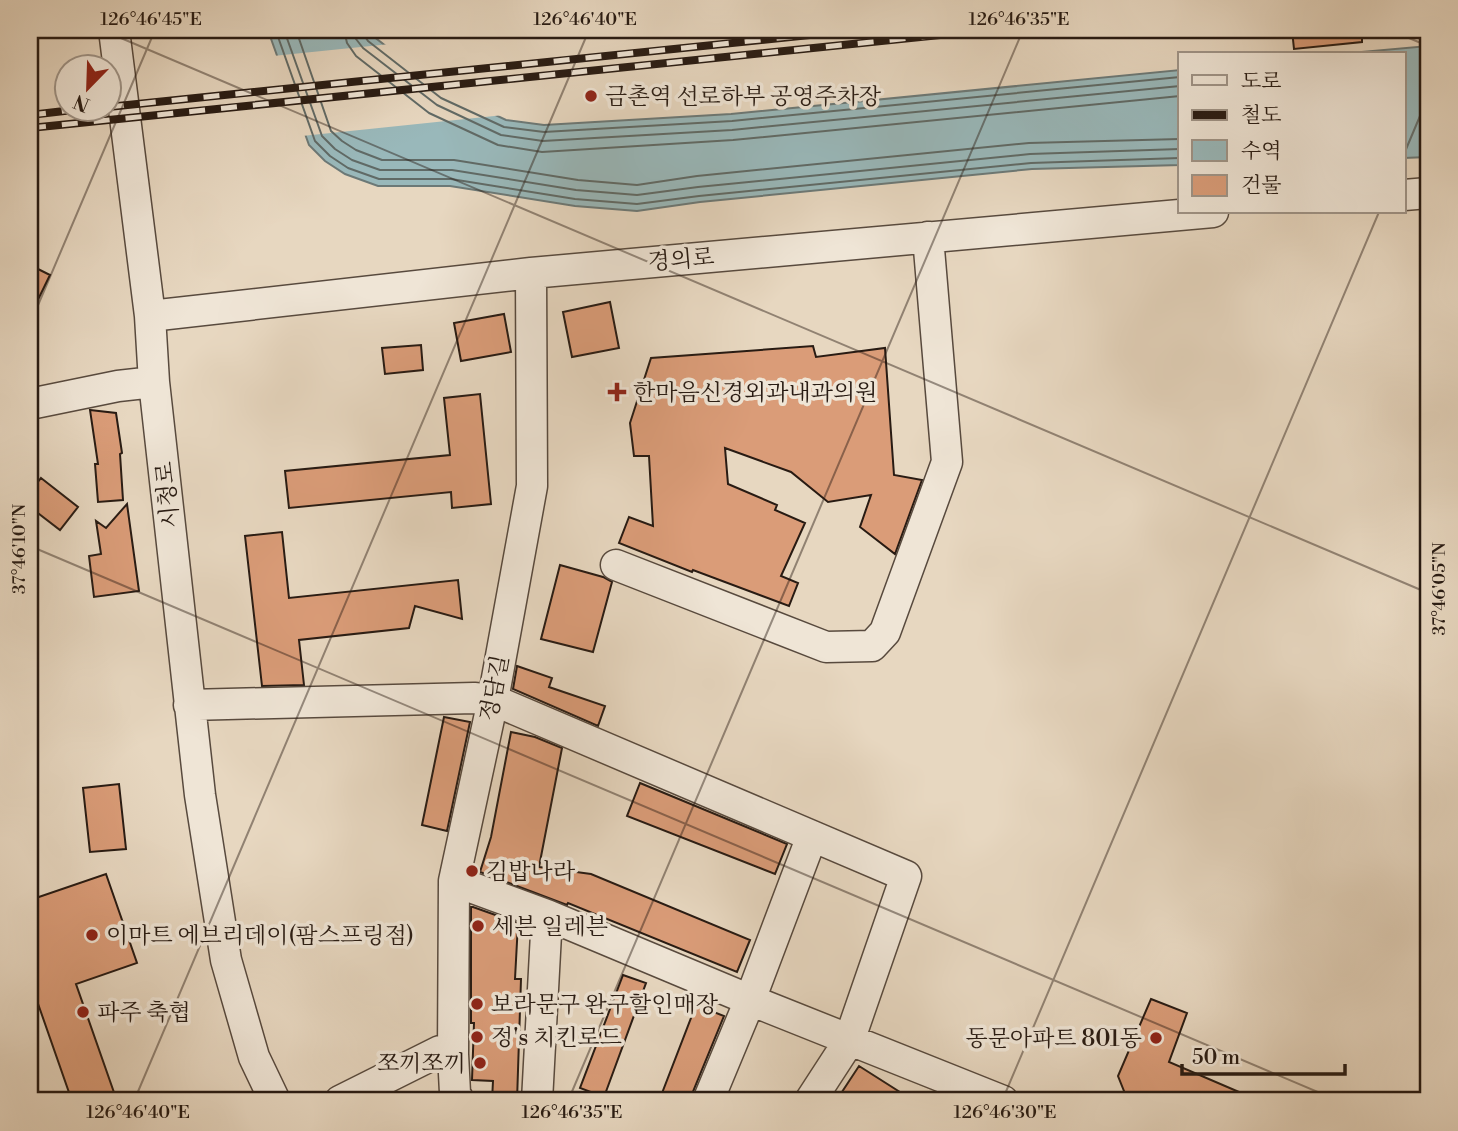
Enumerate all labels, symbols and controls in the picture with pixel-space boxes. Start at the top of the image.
text: 126°46'45"E [100,8,202,31]
text: 126°46'40"E [533,8,637,31]
text: 126°46'35"E [969,8,1069,31]
north arrow [52,52,122,122]
legend [1178,52,1406,214]
text: 도로 [1241,69,1282,95]
place label: 금촌역 선로하부 공영주차장 [605,83,882,111]
marker: 금촌역 선로하부 공영주차장 [583,88,599,104]
text: N [70,89,93,117]
text: 철도 [1241,103,1282,129]
text: 수역 [1241,139,1282,165]
text: 건물 [1241,173,1282,199]
street label: 경의로 [647,243,716,277]
place label: 한마음신경외과내과의원 [633,379,877,407]
marker: 한마음신경외과내과의원 [607,382,627,402]
street label: 시청로 [151,460,185,530]
text: 37°46'10"N [8,503,31,594]
text: 37°46'05"N [1428,542,1451,636]
street label: 정담길 [475,653,515,724]
place label: 김밥나라 [486,858,576,886]
marker: 김밥나라 [464,863,480,879]
place label: 세븐 일레븐 [492,913,608,941]
marker: 세븐 일레븐 [470,918,486,934]
place label: 이마트 에브리데이(팜스프링점) [106,922,414,950]
marker: 이마트 에브리데이(팜스프링점) [84,927,100,943]
place label: 보라문구 완구할인매장 [491,991,719,1019]
marker: 보라문구 완구할인매장 [469,996,485,1012]
place label: 파주 축협 [97,999,191,1027]
marker: 파주 축협 [75,1004,91,1020]
place label: 정's 치킨로드 [491,1024,622,1052]
place label: 동문아파트 801동 [965,1025,1142,1053]
marker: 정's 치킨로드 [469,1029,485,1045]
marker: 동문아파트 801동 [1148,1030,1164,1046]
scale bar [1182,1033,1344,1077]
text: 50 m [1192,1045,1240,1071]
place label: 쪼끼쪼끼 [377,1050,466,1078]
marker: 쪼끼쪼끼 [472,1055,488,1071]
text: 126°46'40"E [86,1101,190,1124]
text: 126°46'35"E [522,1101,622,1124]
text: 126°46'30"E [954,1101,1056,1124]

